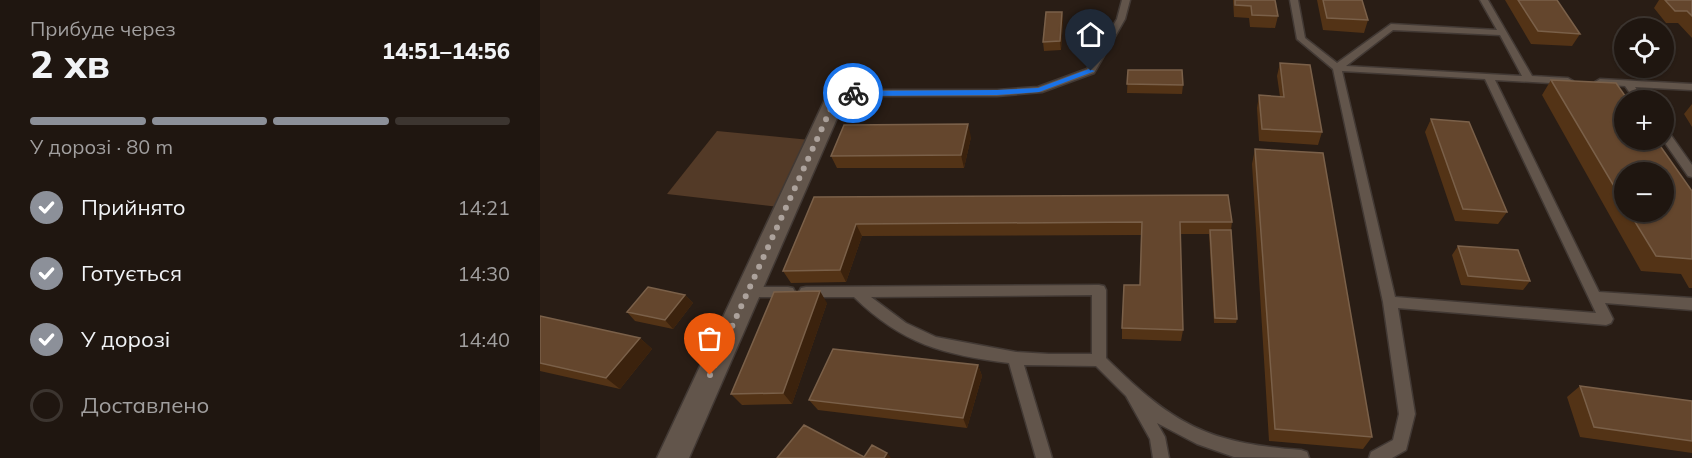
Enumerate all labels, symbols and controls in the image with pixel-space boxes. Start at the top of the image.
pin [1065,9,1116,71]
text: Прибуде через [30,16,176,41]
icon: home [1074,18,1107,51]
map controls [1614,18,1674,222]
button: locate [1614,18,1674,78]
text: 14:51–14:56 [382,37,510,65]
text: 2 хв [30,39,110,88]
courier [823,63,883,123]
icon: bike [837,77,870,110]
button: + [1614,90,1674,150]
text: У дорозі · 80 m [30,134,173,159]
button: − [1614,162,1674,222]
icon: check [30,191,63,224]
text: Прийнято [81,193,185,221]
text: 14:21 [457,195,510,220]
icon: check [30,257,63,290]
text: Готується [81,259,182,287]
text: 14:30 [457,261,510,286]
pin [684,313,735,375]
icon: bag [693,322,726,355]
icon: check [30,323,63,356]
text: У дорозі [81,325,170,353]
text: 14:40 [457,327,510,352]
text: Доставлено [81,391,209,419]

